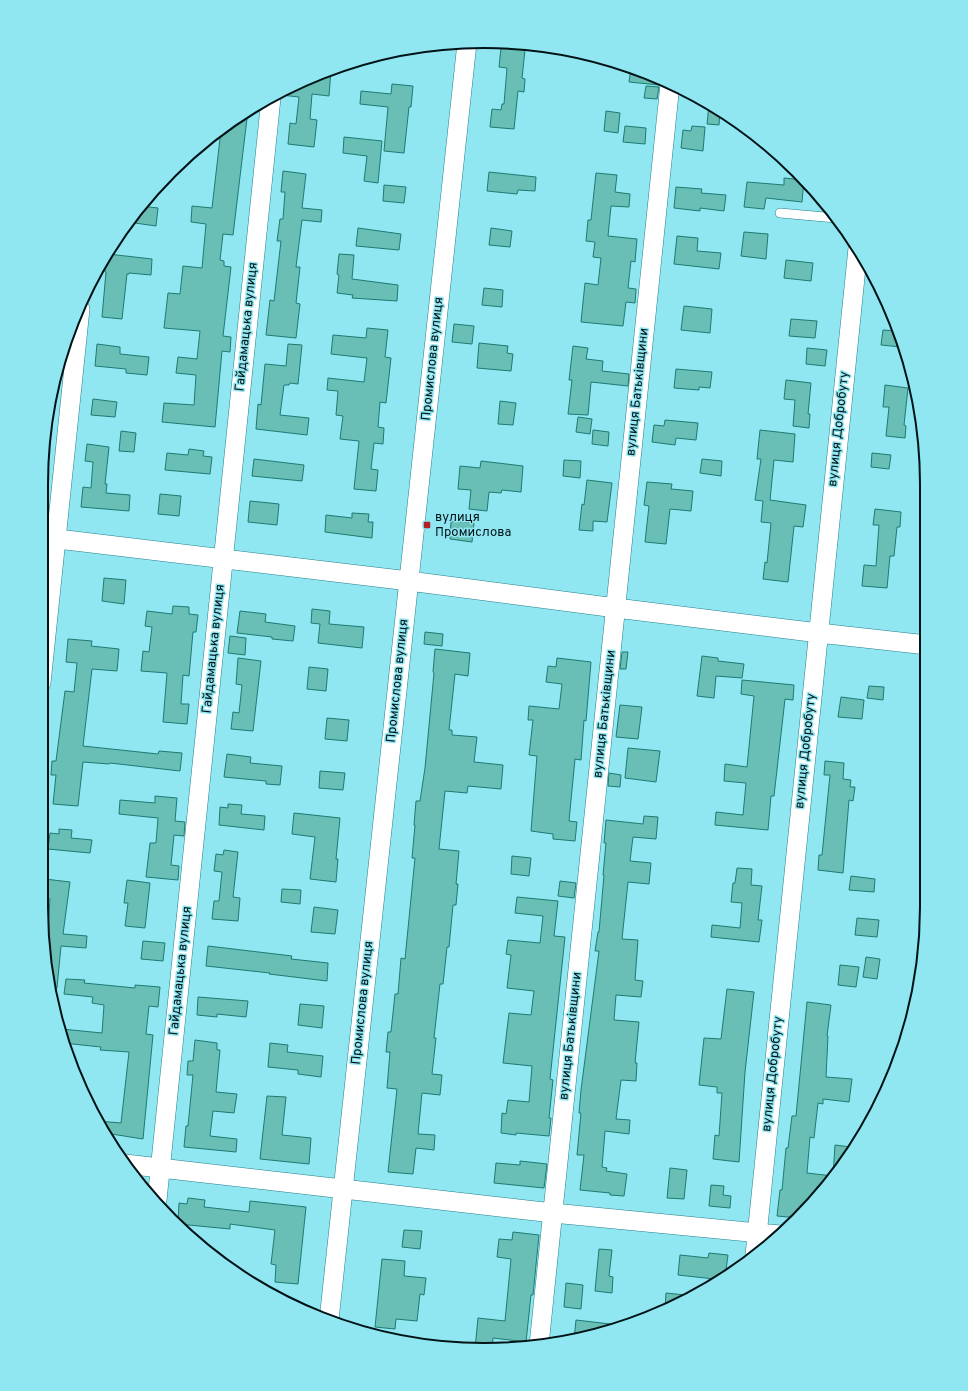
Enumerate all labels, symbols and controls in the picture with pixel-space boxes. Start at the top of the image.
street label: Гайдамацька вулиця [232,262,262,392]
street label: Промислова вулиця [419,296,447,422]
street label: вулиця Батьківщини [623,327,653,457]
street label: вулиця Добробуту [825,370,853,487]
place label: вулиця Промислова [435,510,511,541]
marker: вулиця Промислова [422,520,432,530]
street label: Гайдамацька вулиця [199,584,229,714]
street label: Промислова вулиця [384,618,412,744]
street label: вулиця Батьківщини [590,649,620,779]
street label: вулиця Добробуту [792,692,820,809]
street label: Гайдамацька вулиця [166,906,196,1036]
street label: Промислова вулиця [349,940,377,1066]
street label: вулиця Батьківщини [556,971,586,1101]
street label: вулиця Добробуту [759,1015,787,1132]

